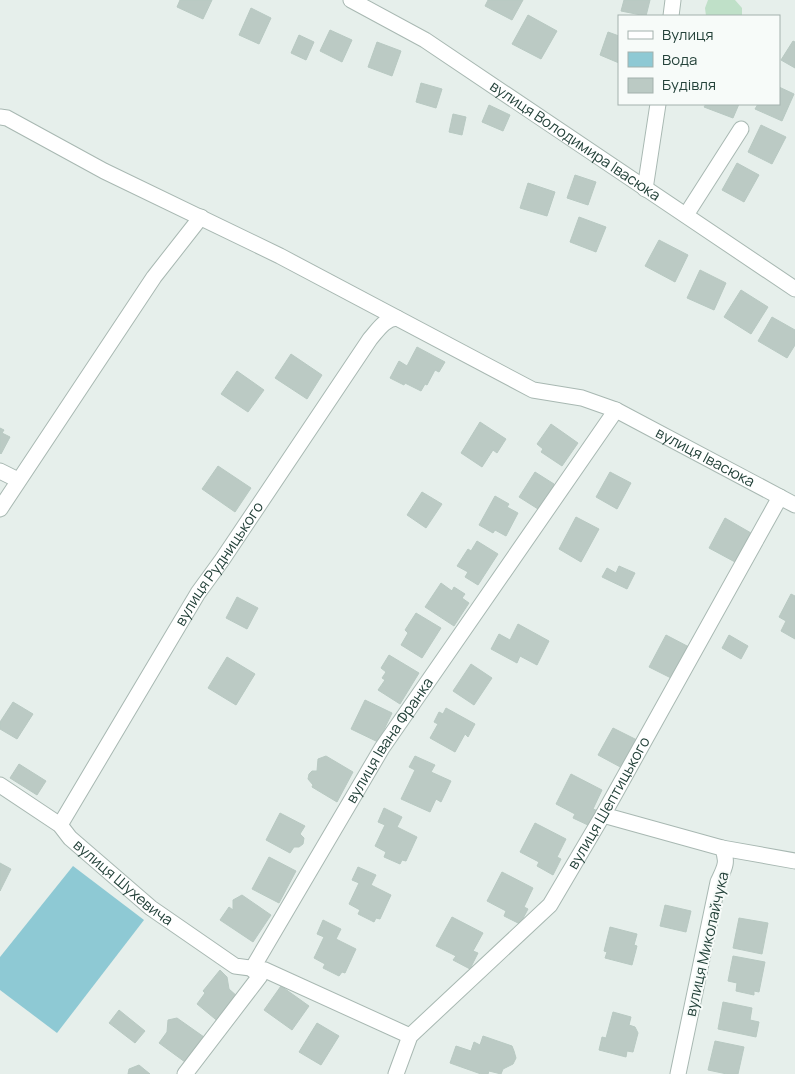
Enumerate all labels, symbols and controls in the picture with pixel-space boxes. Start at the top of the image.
legend [618,15,780,105]
text: Вулиця [662,24,714,45]
text: Вода [662,49,697,70]
text: Будівля [662,74,716,95]
street label: вулиця Володимира Івасюка [486,76,665,206]
street label: вулиця Івасюка [652,422,759,492]
street label: вулиця Рудницького [170,497,268,630]
street label: вулиця Івана Франка [341,673,438,807]
street label: вулиця Шептицького [562,733,655,873]
street label: вулиця Шухевича [69,834,178,930]
street label: вулиця Миколайчука [680,869,733,1018]

